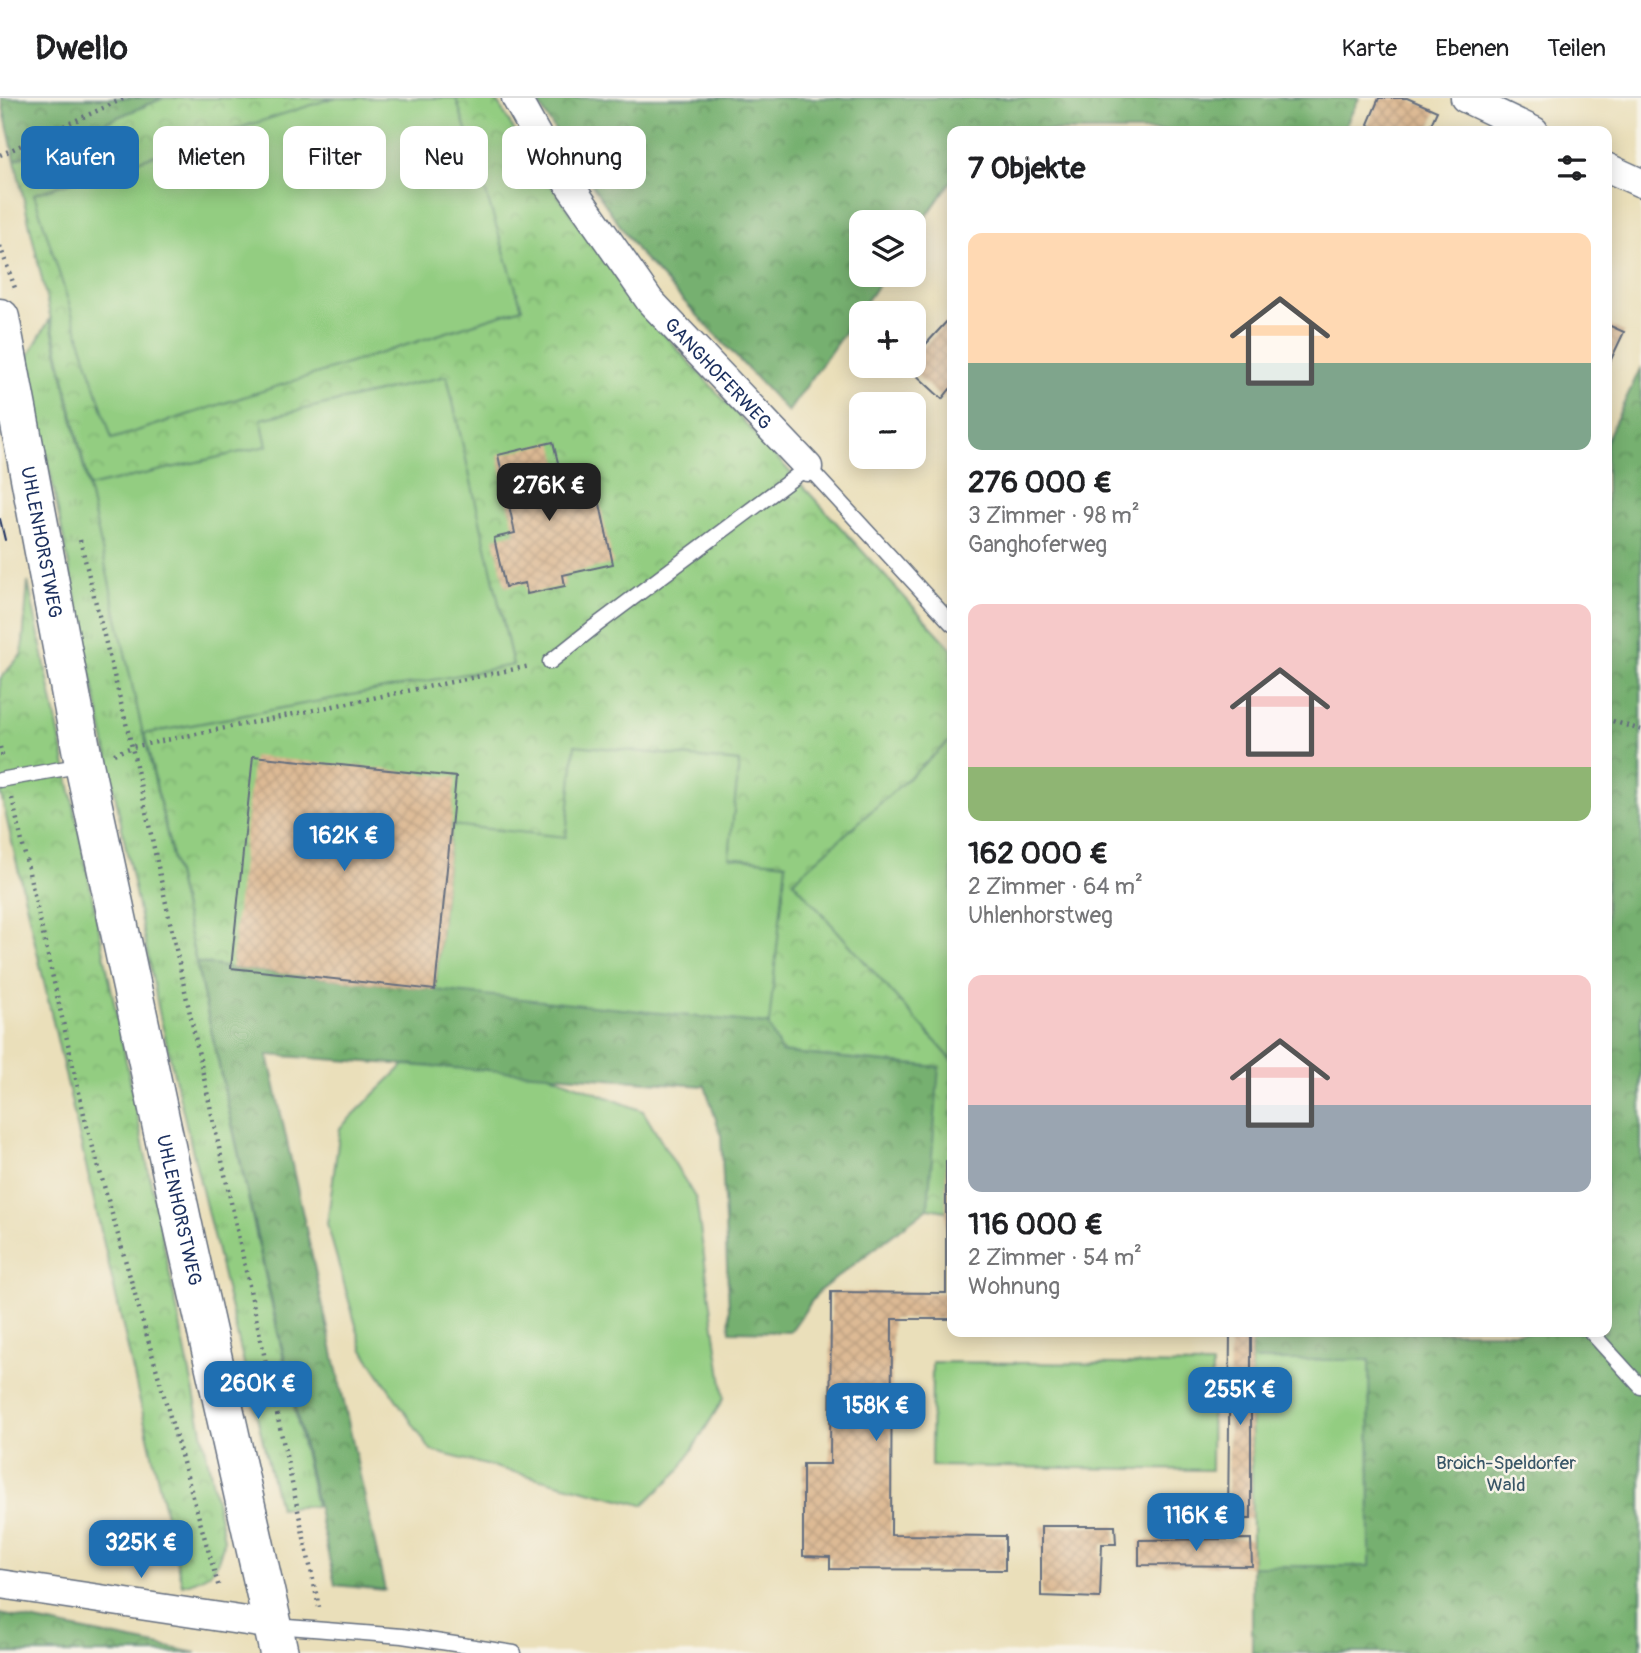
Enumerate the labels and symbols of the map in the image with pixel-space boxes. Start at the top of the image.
street label: GANGHOFERWEG [659,313,777,435]
street label: UHLENHORSTWEG [15,464,67,620]
pin: 276K € [492,464,606,523]
pin: 162K € [287,814,401,873]
street label: UHLENHORSTWEG [151,1132,207,1288]
pin: 260K € [201,1362,315,1421]
pin: 255K € [1183,1368,1297,1427]
pin: 158K € [819,1384,933,1443]
park label: Broich-Speldorfer Wald [1436,1451,1576,1497]
pin: 116K € [1139,1494,1253,1553]
pin: 325K € [84,1520,198,1580]

